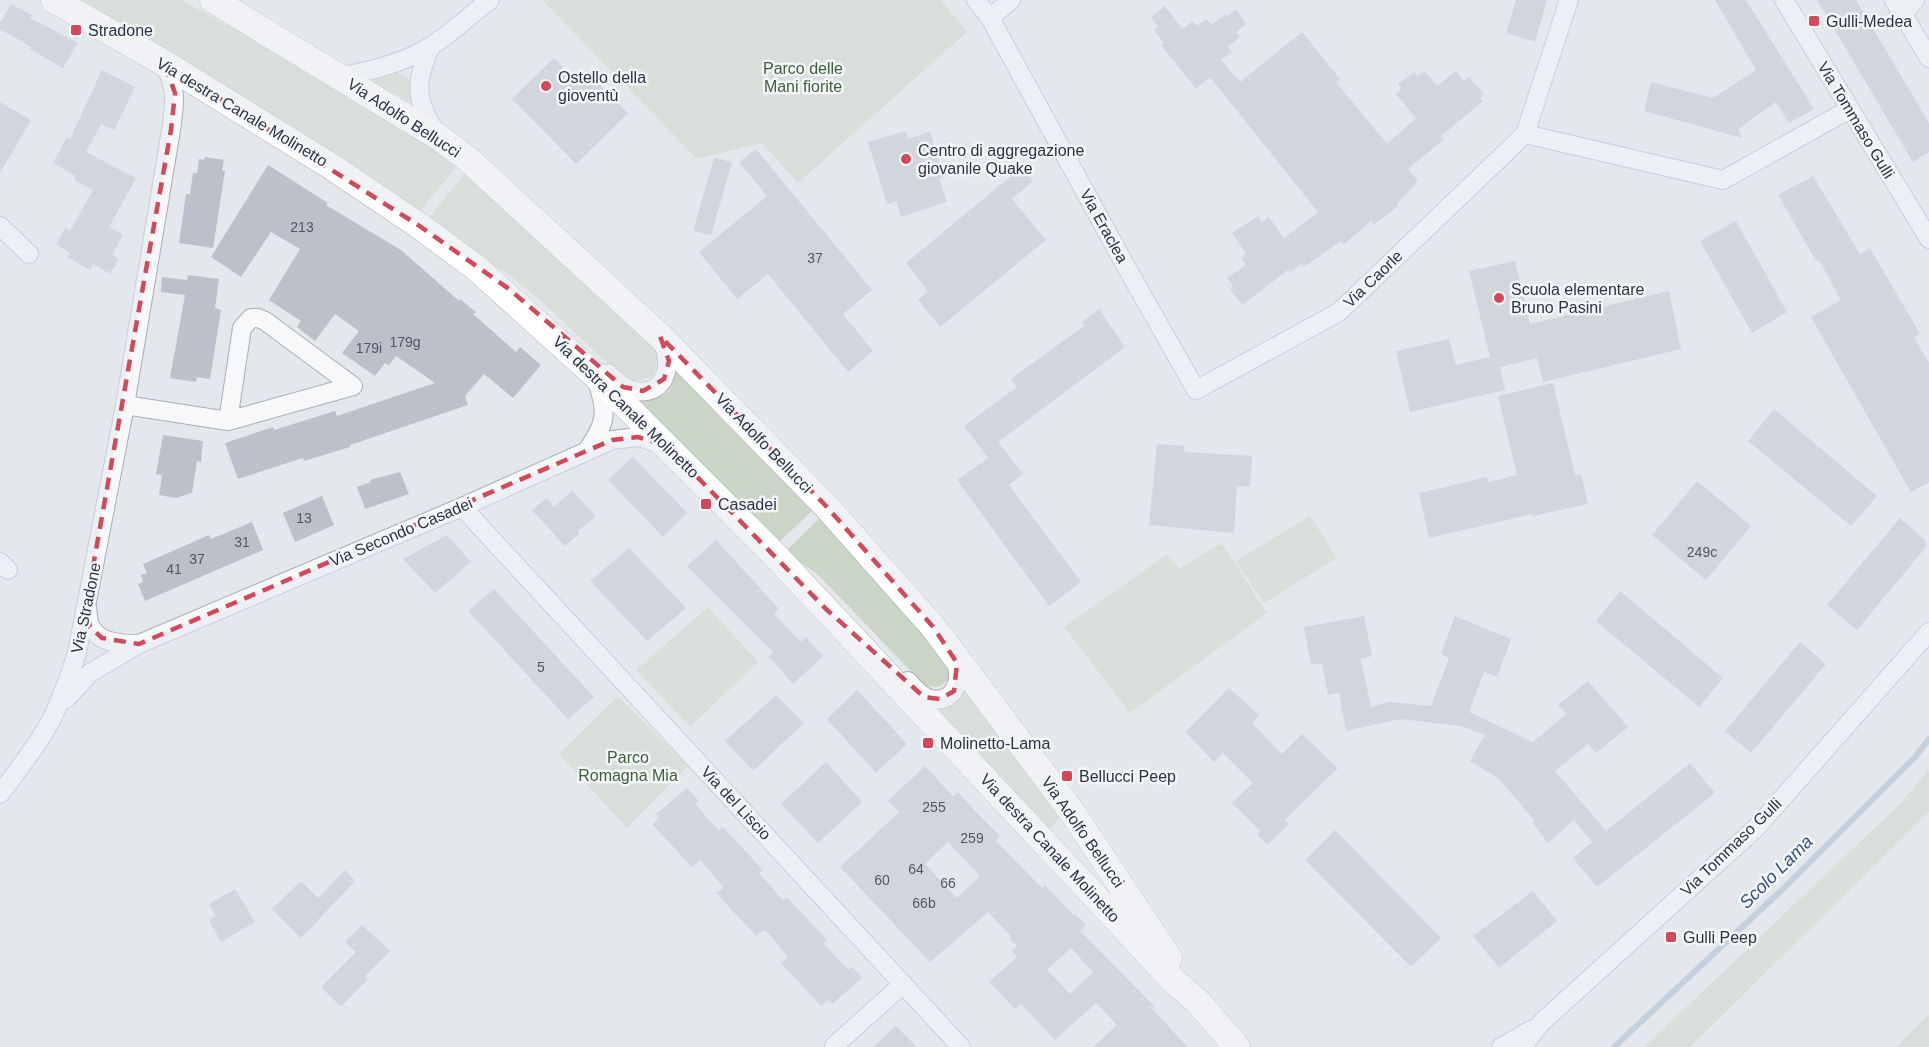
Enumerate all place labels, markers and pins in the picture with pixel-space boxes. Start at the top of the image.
place label: Gulli-Medea [1826,13,1912,30]
marker: Gulli-Medea [1807,14,1821,28]
place label: Stradone [88,22,153,39]
marker: Stradone [69,23,83,37]
place label: Ostello della gioventù [558,69,646,104]
marker: Ostello della gioventù [539,79,553,93]
place label: Centro di aggregazione giovanile Quake [918,142,1084,177]
marker: Centro di aggregazione giovanile Quake [899,152,913,166]
place label: Scuola elementare Bruno Pasini [1511,281,1645,316]
marker: Scuola elementare Bruno Pasini [1492,291,1506,305]
place label: Casadei [718,496,777,513]
marker: Casadei [699,497,713,511]
place label: Molinetto-Lama [940,735,1050,752]
marker: Molinetto-Lama [921,736,935,750]
place label: Bellucci Peep [1079,768,1176,785]
marker: Bellucci Peep [1060,769,1074,783]
place label: Gulli Peep [1683,929,1757,946]
marker: Gulli Peep [1664,930,1678,944]

